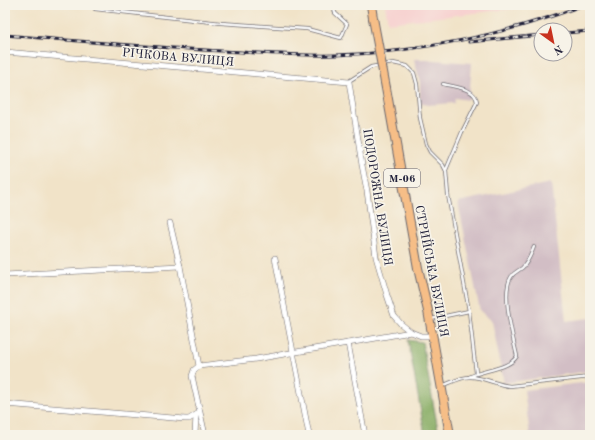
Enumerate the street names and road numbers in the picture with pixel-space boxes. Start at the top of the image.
street label: РІЧКОВА ВУЛИЦЯ [121,47,234,69]
street label: ПОДОРОЖНА ВУЛИЦЯ [360,128,394,266]
road number: М-06 [384,169,420,187]
street label: СТРИЙСЬКА ВУЛИЦЯ [412,204,453,338]

